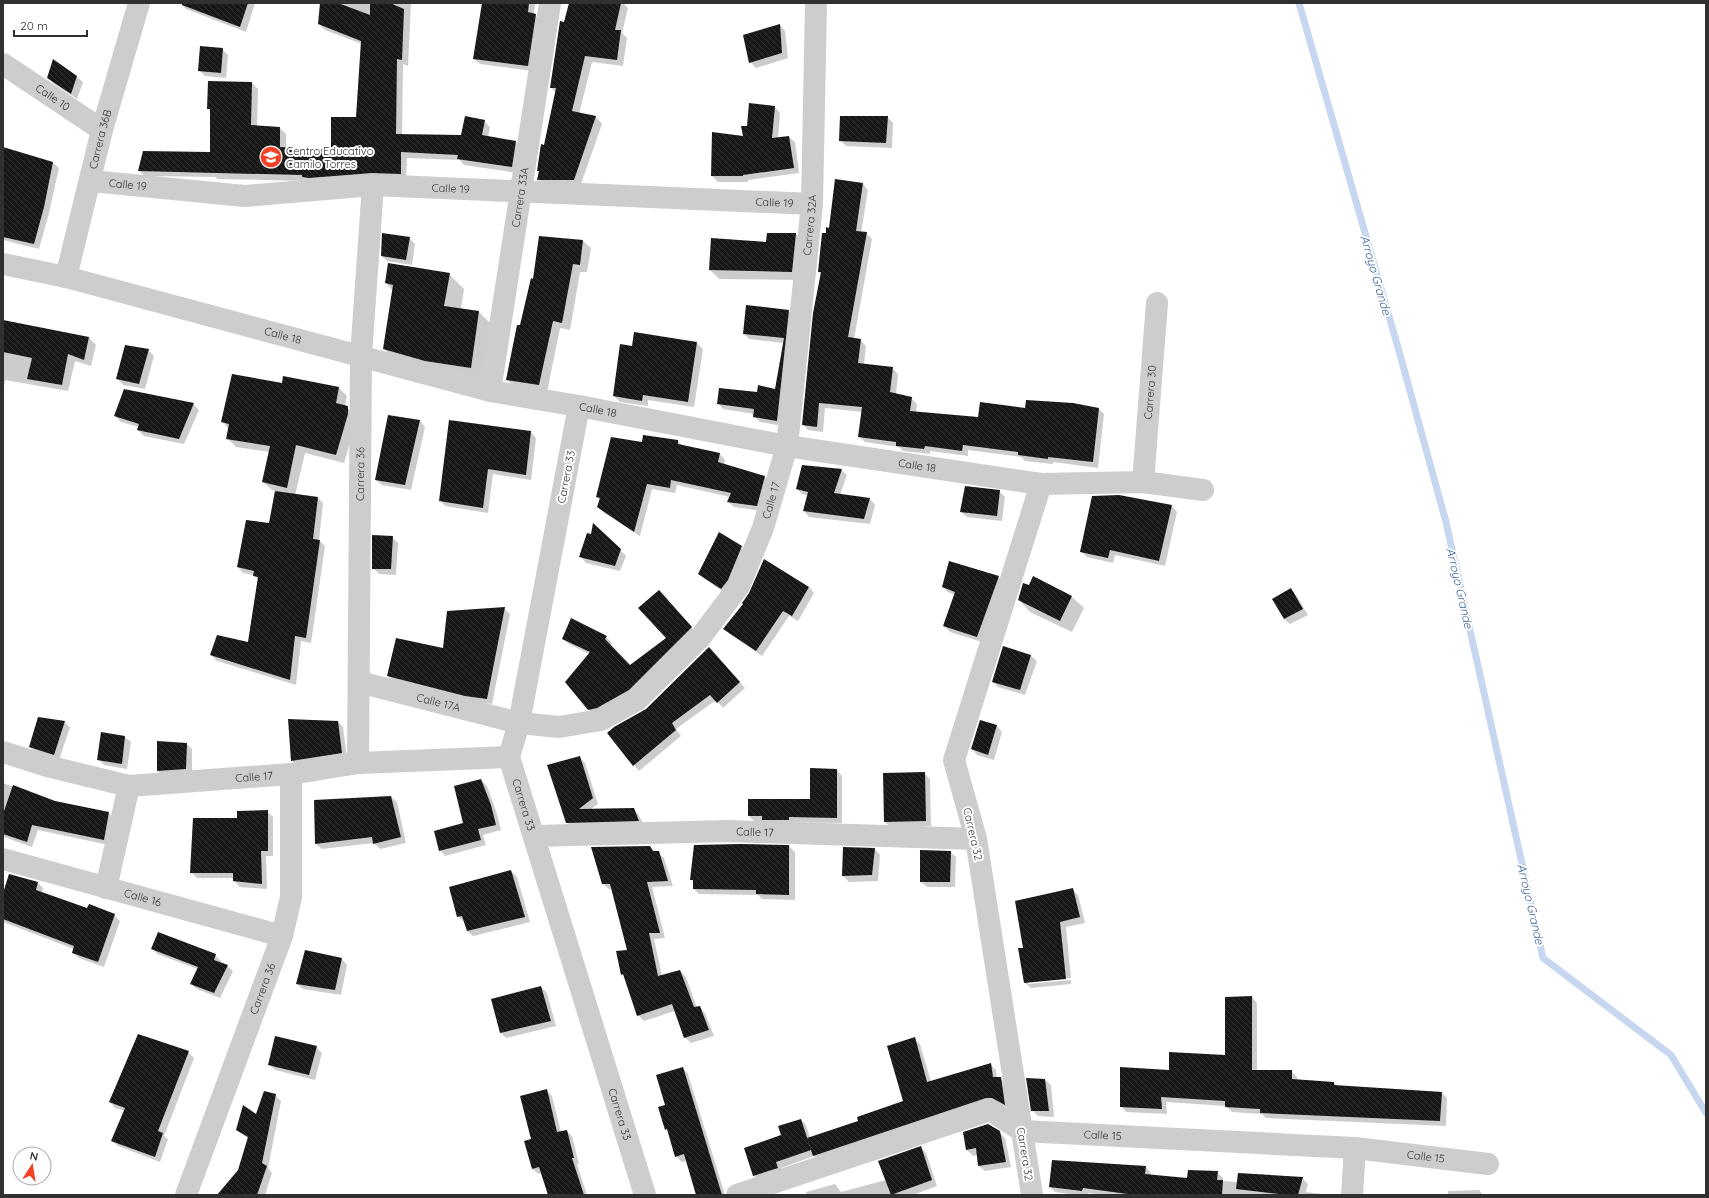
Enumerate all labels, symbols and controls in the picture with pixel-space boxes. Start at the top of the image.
scale bar [14,12,87,38]
text: 20 m [20,18,48,33]
street label: Calle 10 [33,81,73,114]
street label: Carrera 36B [86,108,115,170]
school or university icon: Centro Educativo Camilo Torres [258,144,284,170]
place label: Centro Educativo Camilo Torres [286,144,374,171]
street label: Carrera 33A [508,166,532,228]
street label: Calle 19 [108,176,148,193]
street label: Calle 19 [431,181,470,196]
street label: Carrera 32A [800,194,819,256]
street label: Calle 19 [755,195,794,210]
water label: Arroyo Grande [1357,233,1395,318]
street label: Calle 18 [263,324,303,347]
street label: Carrera 30 [1141,365,1159,420]
street label: Calle 18 [578,399,618,420]
street label: Carrera 36 [353,447,367,501]
street label: Carrera 33 [554,449,578,505]
street label: Calle 18 [897,456,937,475]
street label: Calle 17 [759,480,783,521]
water label: Arroyo Grande [1443,546,1477,631]
street label: Calle 17A [415,690,462,715]
street label: Calle 17 [235,768,274,785]
street label: Carrera 33 [509,777,539,833]
street label: Carrera 32 [960,806,986,862]
street label: Calle 17 [736,824,774,839]
water label: Arroyo Grande [1514,862,1548,947]
street label: Calle 16 [123,886,163,909]
street label: Carrera 36 [247,961,278,1016]
street label: Carrera 33 [605,1086,635,1142]
street label: Carrera 32 [1014,1126,1036,1182]
street label: Calle 15 [1083,1127,1122,1143]
north arrow [12,1146,52,1186]
street label: Calle 15 [1406,1147,1446,1166]
text: N [29,1149,39,1164]

